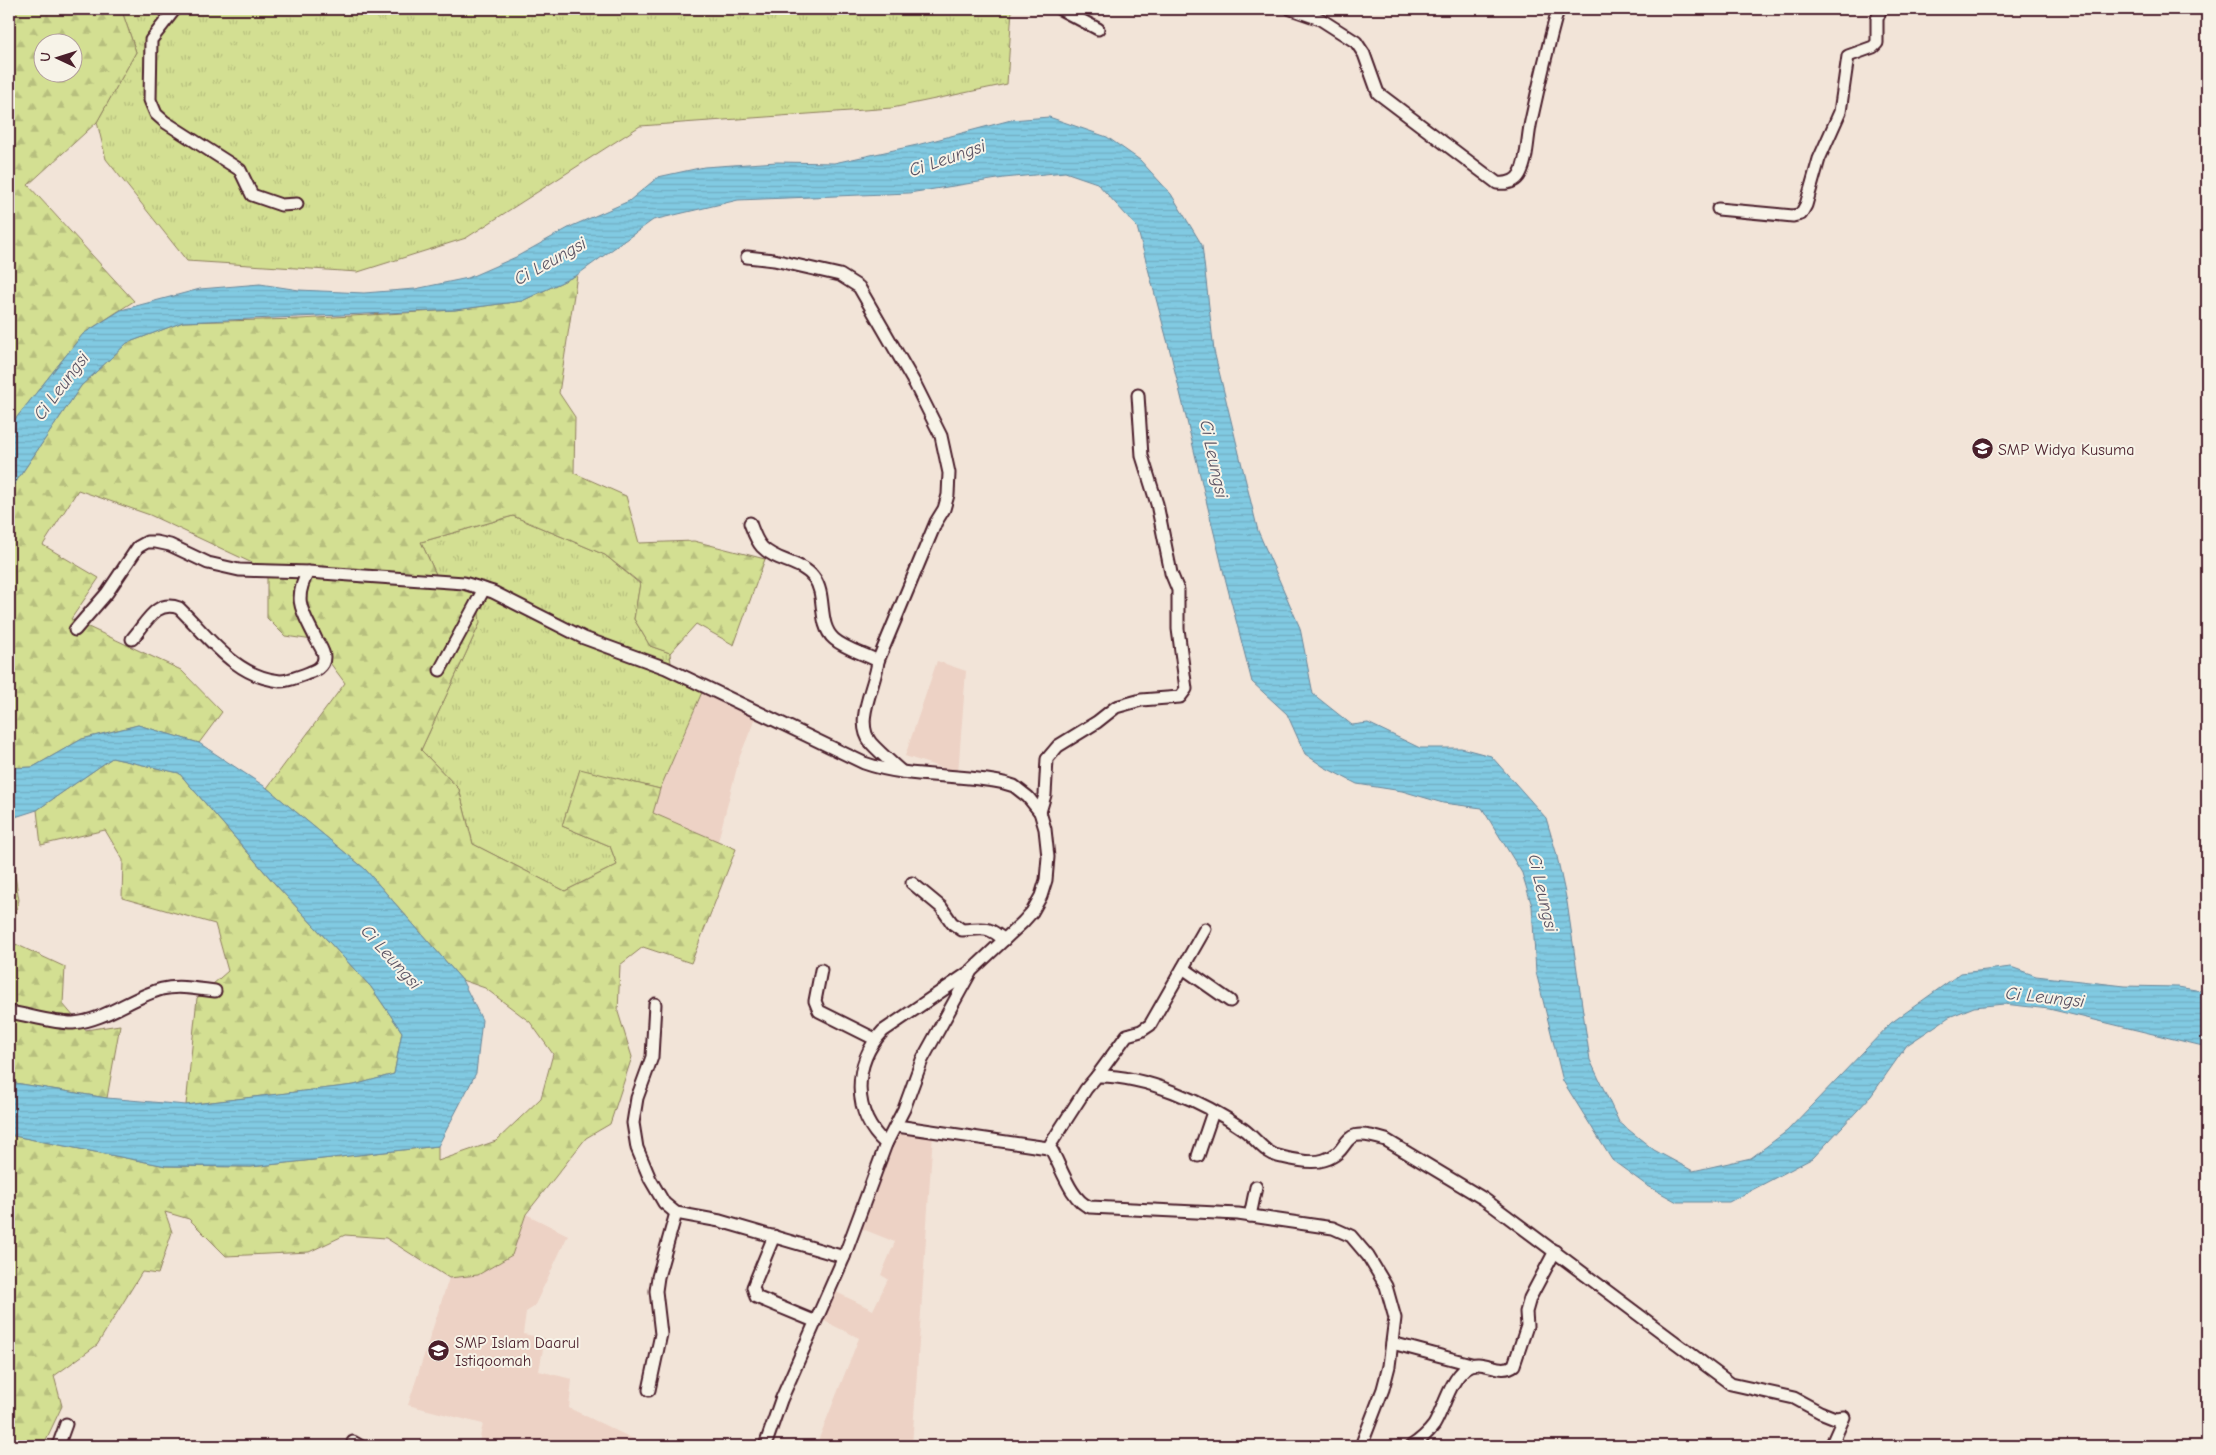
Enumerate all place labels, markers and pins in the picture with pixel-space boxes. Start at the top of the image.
school or university icon: SMP Widya Kusuma [1970,437,1994,461]
place label: SMP Widya Kusuma [1998,441,2135,459]
place label: SMP Islam Daarul Istiqoomah [455,1334,579,1370]
school or university icon: SMP Islam Daarul Istiqoomah [427,1339,451,1363]

